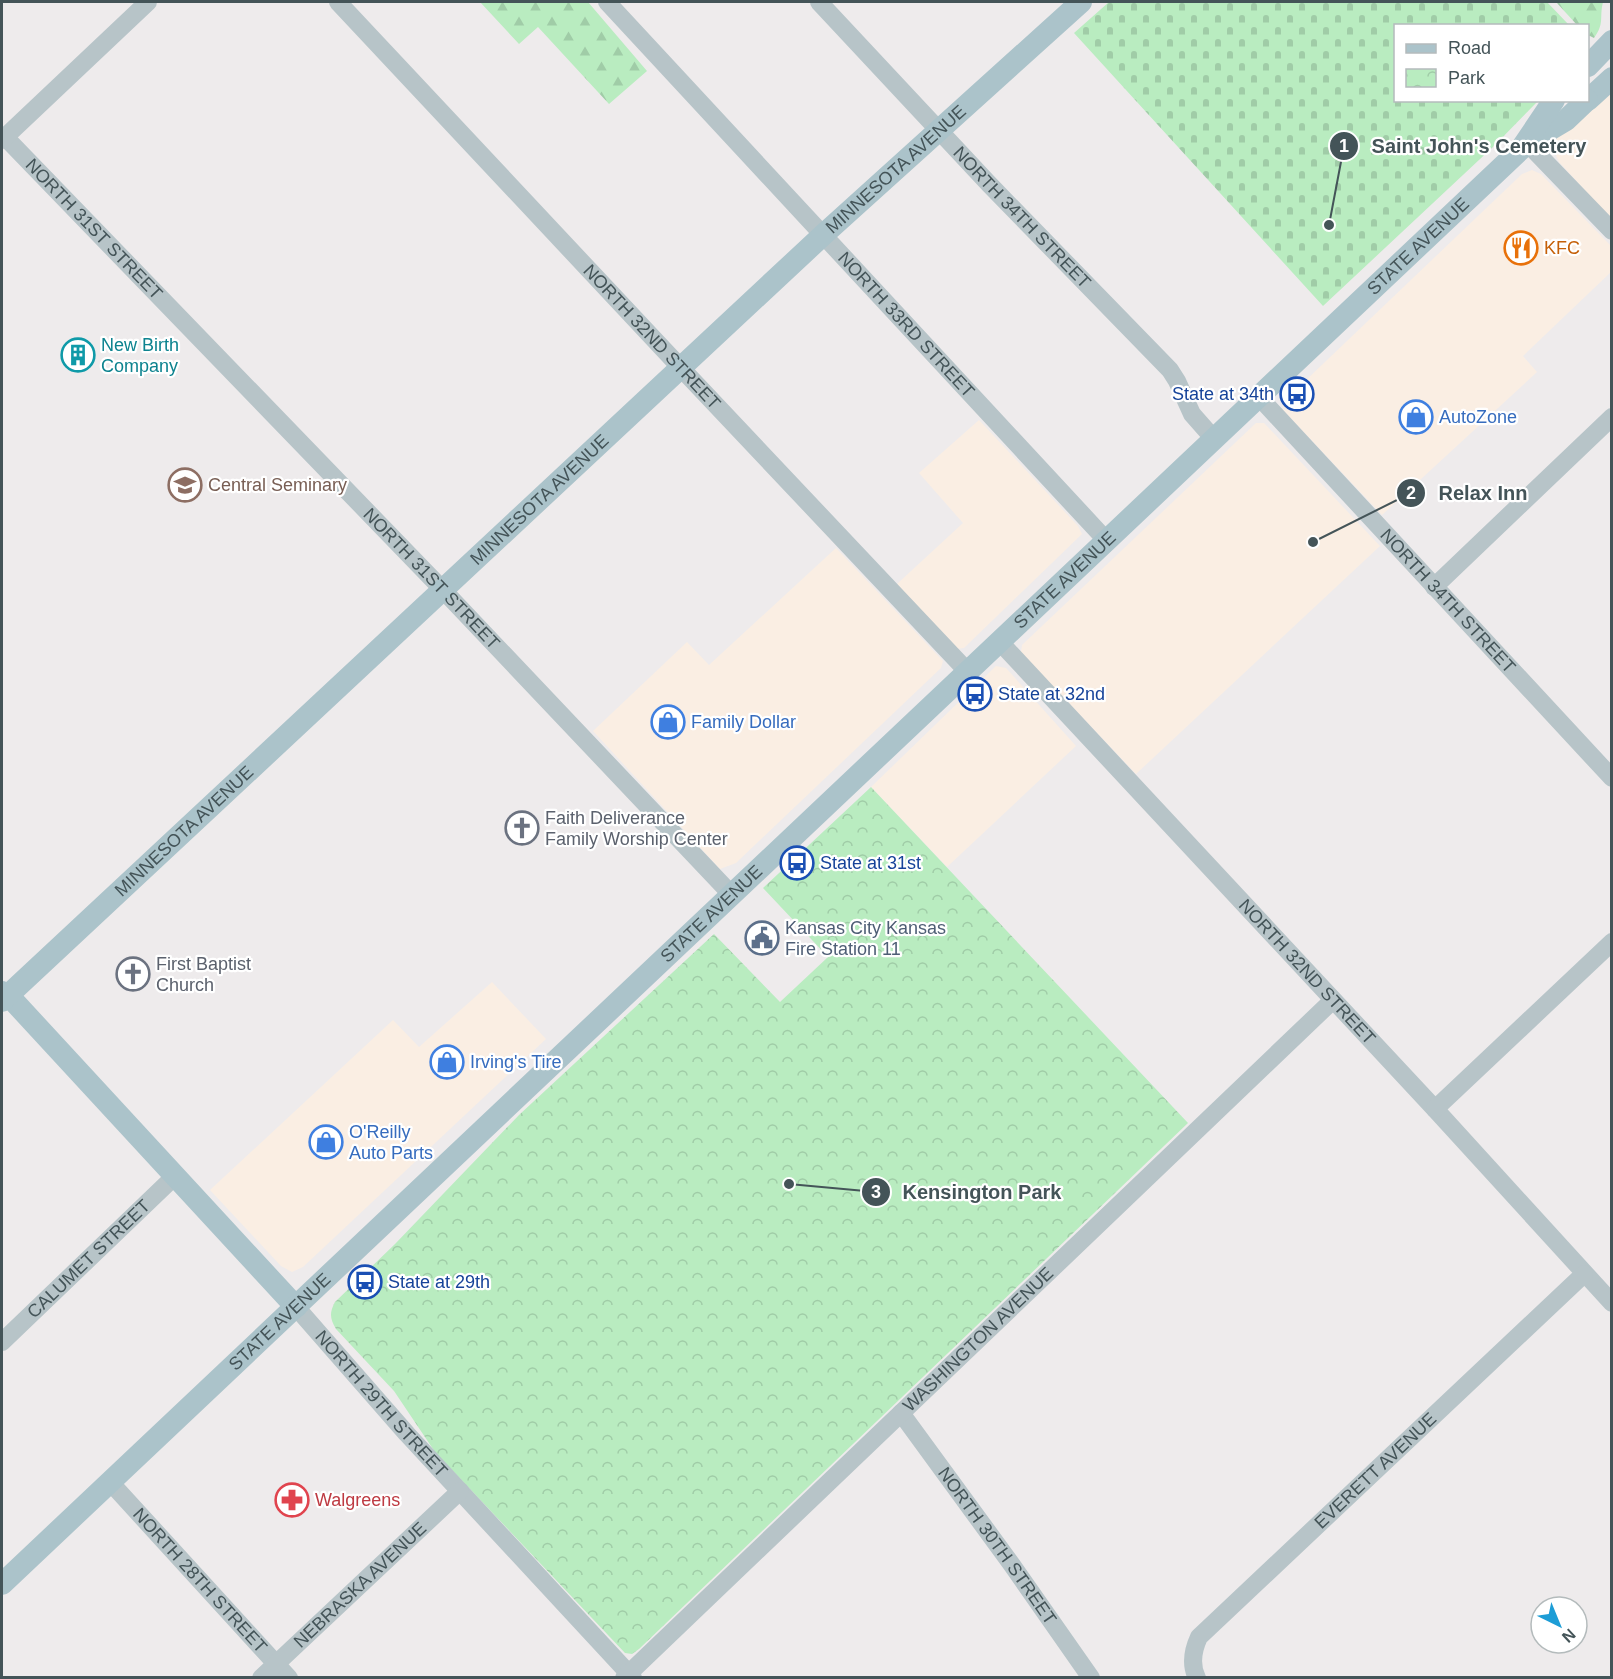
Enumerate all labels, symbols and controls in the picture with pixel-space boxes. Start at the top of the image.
legend [1394,24,1589,102]
text: Road [1448,38,1491,58]
text: Park [1448,68,1486,88]
street label: MINNESOTA AVENUE [822,101,970,237]
callout: Saint John's Cemetery [1329,127,1598,165]
text: Saint John's Cemetery [1372,135,1587,157]
text: 1 [1339,136,1349,156]
street label: NORTH 34TH STREET [949,142,1095,292]
street label: NORTH 31ST STREET [22,155,166,303]
street label: STATE AVENUE [1363,194,1473,299]
restaurant icon: KFC [1503,230,1539,266]
place label: KFC [1544,238,1580,258]
street label: NORTH 33RD STREET [834,248,978,401]
street label: NORTH 32ND STREET [579,260,725,413]
place label: New Birth Company [101,335,179,376]
building icon: New Birth Company [60,337,96,373]
bus stop icon: State at 34th [1279,376,1315,412]
place label: State at 34th [1172,384,1274,404]
shop icon: AutoZone [1398,399,1434,435]
place label: AutoZone [1439,407,1517,427]
street label: MINNESOTA AVENUE [466,430,613,569]
school or university icon: Central Seminary [167,467,203,503]
callout: Relax Inn [1396,474,1539,512]
place label: Central Seminary [208,475,347,495]
text: Relax Inn [1439,482,1527,504]
text: 2 [1406,483,1416,503]
street label: NORTH 31ST STREET [359,504,504,653]
street label: NORTH 34TH STREET [1376,525,1519,677]
street label: STATE AVENUE [1010,527,1120,633]
bus stop icon: State at 32nd [957,676,993,712]
place label: State at 32nd [998,684,1105,704]
shop icon: Family Dollar [650,704,686,740]
place label: Family Dollar [691,712,796,732]
street label: MINNESOTA AVENUE [111,762,257,900]
place label: Faith Deliverance Family Worship Center [545,808,728,849]
church icon: Faith Deliverance Family Worship Center [504,810,540,846]
bus stop icon: State at 31st [779,845,815,881]
place label: State at 31st [820,853,921,873]
street label: STATE AVENUE [657,861,766,966]
street label: NORTH 32ND STREET [1235,895,1379,1048]
place label: Kansas City Kansas Fire Station 11 [785,918,946,959]
public building icon: Kansas City Kansas Fire Station 11 [744,920,780,956]
place label: First Baptist Church [156,954,251,995]
church icon: First Baptist Church [115,956,151,992]
shop icon: Irving's Tire [429,1044,465,1080]
place label: Irving's Tire [470,1052,561,1072]
place label: O'Reilly Auto Parts [349,1122,433,1163]
shop icon: O'Reilly Auto Parts [308,1124,344,1160]
callout: Kensington Park [861,1173,1074,1211]
text: Kensington Park [903,1181,1062,1203]
text: 3 [871,1182,881,1202]
street label: CALUMET STREET [23,1196,154,1322]
street label: WASHINGTON AVENUE [899,1263,1057,1416]
bus stop icon: State at 29th [347,1264,383,1300]
street label: STATE AVENUE [225,1269,335,1374]
place label: State at 29th [388,1272,490,1292]
street label: NORTH 29TH STREET [311,1326,452,1481]
street label: EVERETT AVENUE [1311,1409,1440,1533]
street label: NORTH 30TH STREET [934,1463,1060,1628]
pharmacy icon: Walgreens [274,1482,310,1518]
place label: Walgreens [315,1490,400,1510]
street label: NORTH 28TH STREET [129,1504,271,1657]
street label: NEBRASKA AVENUE [290,1518,430,1652]
north arrow [1529,1595,1589,1655]
text: N [1559,1625,1579,1646]

